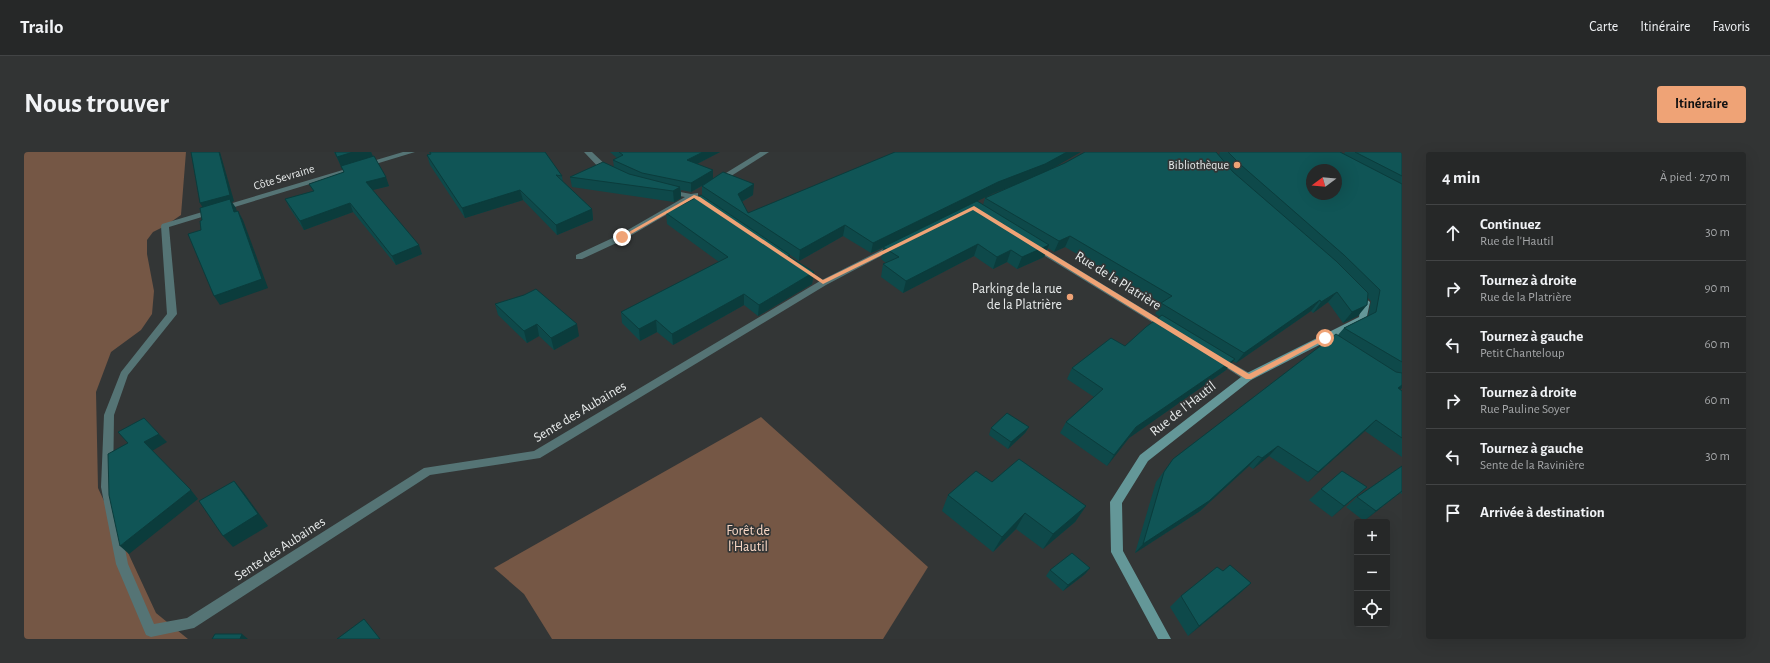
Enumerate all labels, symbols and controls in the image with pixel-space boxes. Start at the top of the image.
text: Trailo [20,18,63,37]
text: Carte [1589,20,1618,34]
text: Itinéraire [1640,20,1690,34]
text: Favoris [1712,20,1750,34]
button: Itinéraire [1657,86,1746,123]
text: Nous trouver [24,90,169,118]
place label: Bibliothèque [1168,159,1229,171]
marker: Bibliothèque [1232,160,1242,170]
street label: Côte Sevraine [252,162,316,192]
north arrow [1306,164,1342,200]
text: 4 min [1442,169,1480,186]
text: À pied · 270 m [1660,171,1730,184]
text: Continuez [1480,217,1541,232]
icon: ahead [1442,222,1464,244]
text: 30 m [1705,226,1730,239]
route end [613,228,631,246]
text: Rue de l'Hautil [1480,235,1554,248]
street label: Rue de la Platrière [1072,249,1164,313]
text: Tournez à droite [1480,273,1577,288]
icon: right [1442,278,1464,300]
place label: Parking de la rue de la Platrière [972,282,1062,312]
text: 90 m [1704,282,1730,295]
text: Rue de la Platrière [1480,291,1572,304]
marker: Parking de la rue de la Platrière [1065,292,1075,302]
route start [1316,329,1334,347]
text: Tournez à gauche [1480,329,1583,344]
icon: left [1442,334,1464,356]
text: 60 m [1704,338,1730,351]
text: Petit Chanteloup [1480,347,1565,360]
street label: Sente des Aubaines [531,379,629,445]
street label: Rue de l'Hautil [1147,379,1219,439]
text: Tournez à droite [1480,385,1577,400]
icon: right [1442,390,1464,412]
text: 60 m [1704,394,1730,407]
text: Rue Pauline Soyer [1480,403,1570,416]
text: Tournez à gauche [1480,441,1583,456]
icon: left [1442,446,1464,468]
text: 30 m [1705,450,1730,463]
text: Sente de la Ravinière [1480,459,1584,472]
icon: arrive [1442,502,1464,524]
text: Arrivée à destination [1480,505,1605,520]
street label: Sente des Aubaines [232,515,328,583]
map controls [1354,519,1390,627]
button: + [1354,519,1390,555]
park label: Forêt de l'Hautil [726,524,770,554]
button: − [1354,555,1390,591]
button: locate [1354,591,1390,627]

